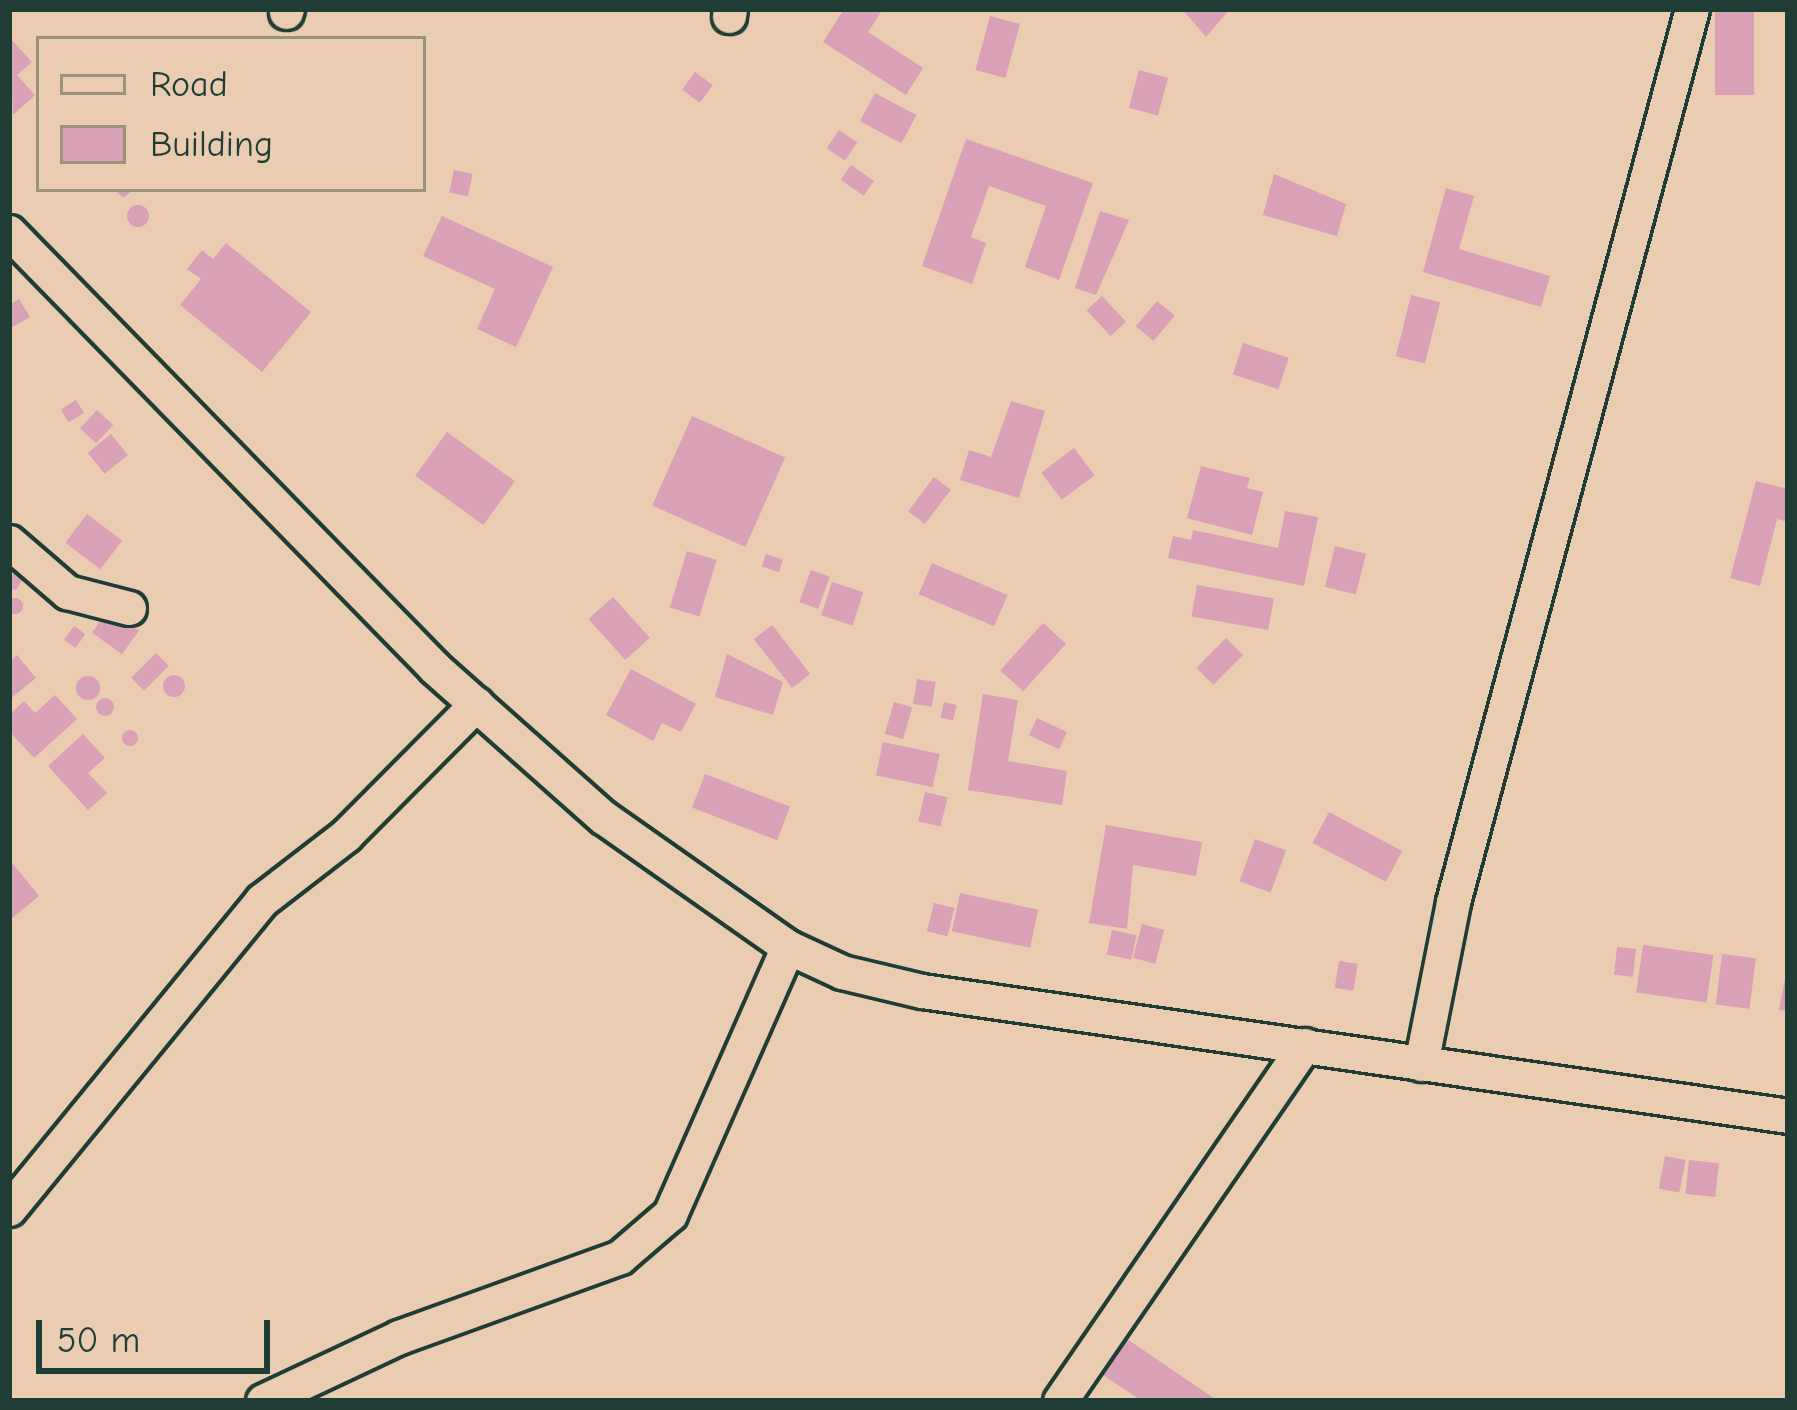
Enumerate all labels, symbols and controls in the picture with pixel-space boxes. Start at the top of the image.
legend [36,36,426,192]
text: Road [150,64,228,105]
text: Building [150,124,273,165]
scale bar [42,1296,276,1370]
text: 50 m [57,1320,140,1361]

